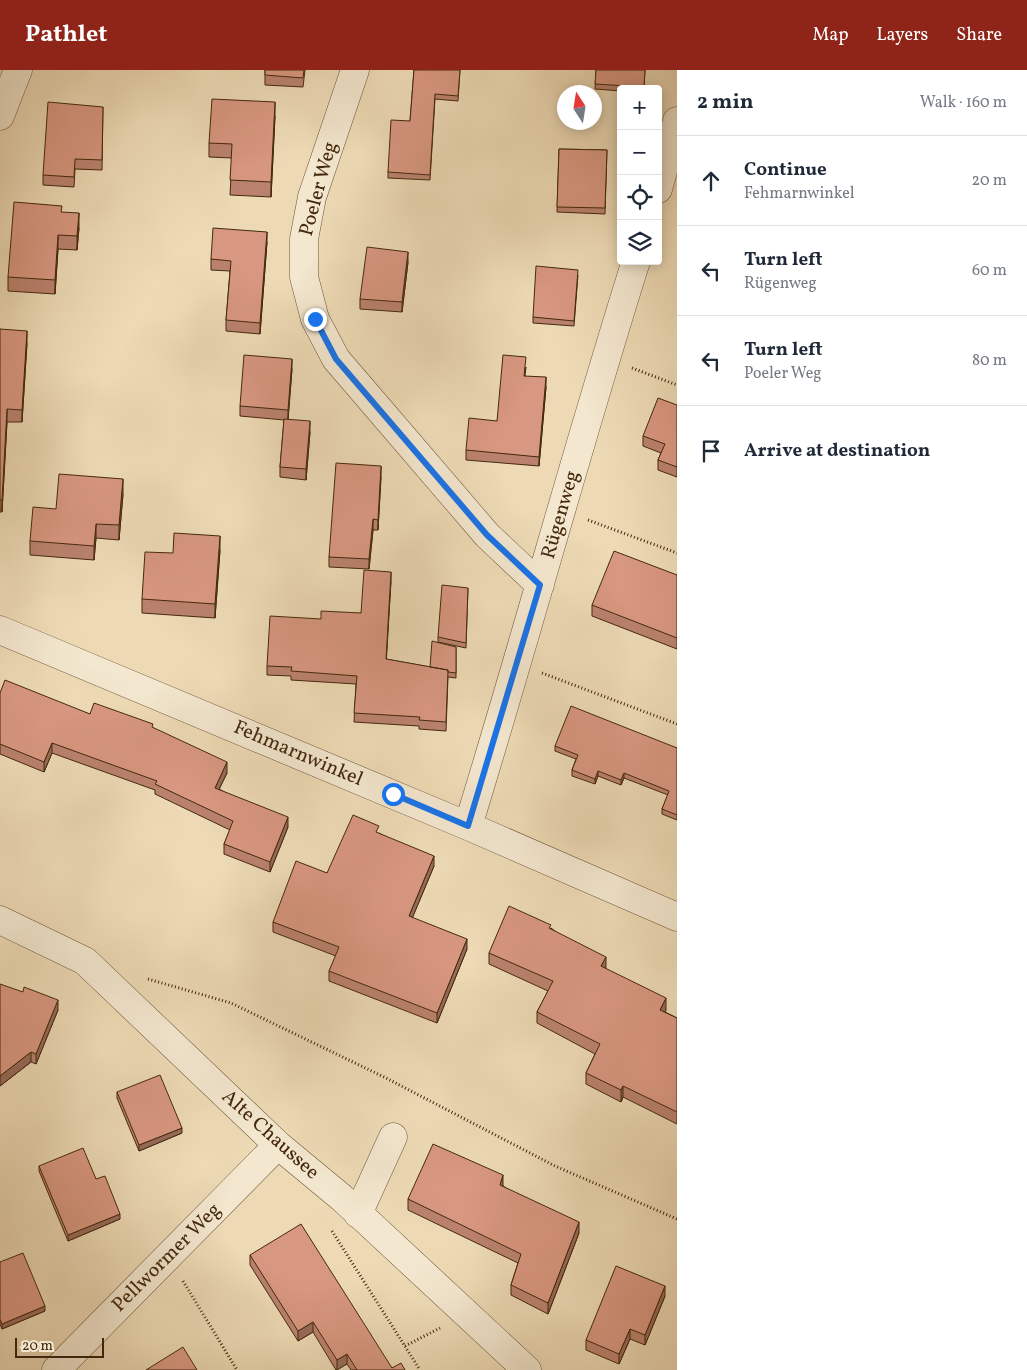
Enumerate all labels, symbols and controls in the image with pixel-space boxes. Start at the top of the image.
text: Pathlet [25,18,107,52]
text: Map [812,23,848,48]
text: Layers [876,23,928,48]
text: Share [956,23,1002,48]
north arrow [557,85,602,130]
map controls [617,85,662,265]
button: + [617,85,662,130]
text: 2 min [697,88,754,117]
text: Walk · 160 m [920,92,1007,114]
button: − [617,130,662,175]
street label: Poeler Weg [293,139,345,239]
text: Continue [744,157,827,183]
icon: ahead [697,167,725,195]
text: 20 m [972,170,1007,192]
button: locate [617,175,662,220]
text: Fehmarnwinkel [744,183,855,205]
button: layers [617,220,662,265]
text: Turn left [744,247,823,273]
icon: left [697,257,725,285]
text: 60 m [972,260,1007,282]
text: Rügenweg [744,273,817,295]
route end [304,308,327,331]
text: Turn left [744,337,823,363]
icon: left [697,347,725,375]
text: 80 m [972,350,1007,372]
text: Poeler Weg [744,363,821,385]
icon: arrive [697,437,725,465]
text: Arrive at destination [744,438,930,464]
street label: Rügenweg [535,468,587,562]
street label: Fehmarnwinkel [229,714,367,794]
route start [382,783,405,806]
street label: Alte Chaussee [215,1084,325,1186]
street label: Pellwormer Weg [106,1197,228,1319]
scale bar [15,1335,104,1358]
text: 20 m [22,1337,53,1356]

